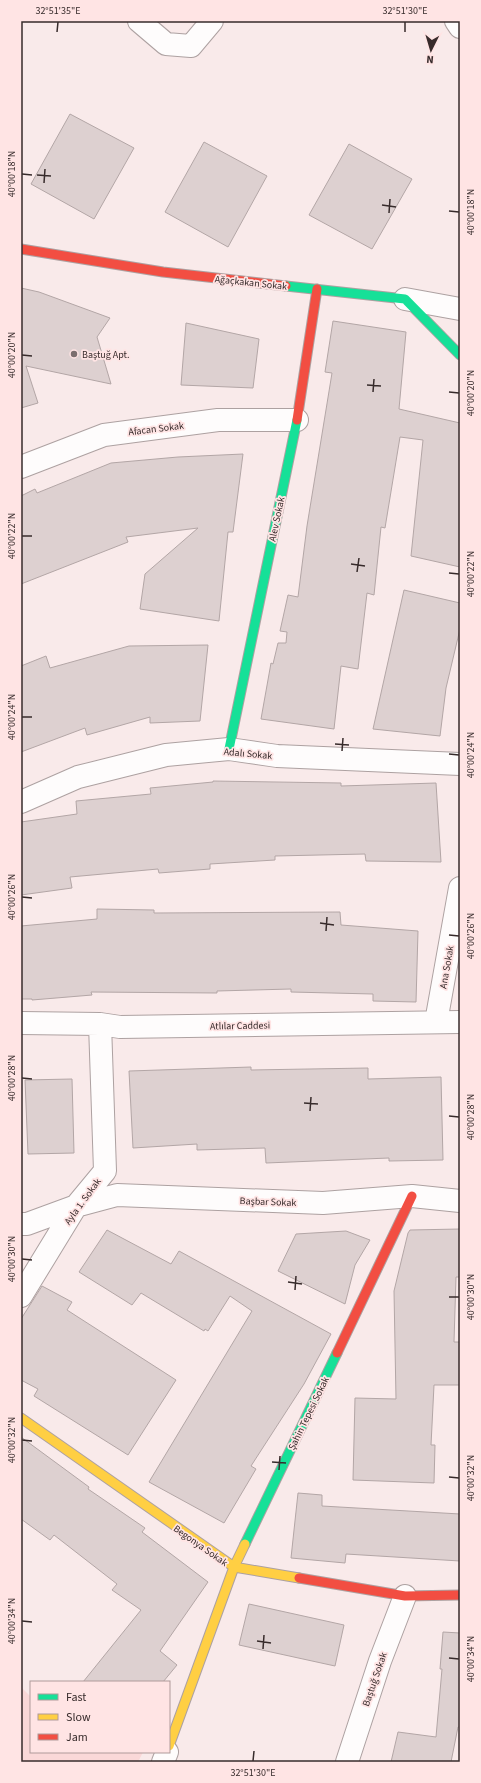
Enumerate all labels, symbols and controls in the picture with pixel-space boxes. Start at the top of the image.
text: 32°51'35"E [35,4,81,18]
text: 32°51'30"E [382,4,428,18]
north arrow [411,30,451,70]
text: N [426,52,434,67]
text: 40°00'18"N [5,151,19,197]
text: 40°00'18"N [464,189,478,235]
street label: Ağaçkakan Sokak [214,272,288,294]
text: 40°00'20"N [5,332,19,378]
place label: Baştuğ Apt. [82,348,130,362]
marker: Baştuğ Apt. [69,349,79,359]
text: 40°00'20"N [464,370,478,416]
street label: Afacan Sokak [128,419,185,439]
street label: Alev Sokak [265,496,289,543]
text: 40°00'22"N [5,513,19,559]
text: 40°00'22"N [464,551,478,597]
text: 40°00'24"N [5,694,19,740]
text: 40°00'24"N [464,732,478,778]
street label: Adalı Sokak [223,745,273,763]
text: 40°00'26"N [5,874,19,920]
text: 40°00'26"N [464,913,478,959]
street label: Ana Sokak [436,944,458,990]
street label: Atlılar Caddesi [210,1018,270,1034]
text: 40°00'28"N [5,1055,19,1101]
text: 40°00'28"N [464,1094,478,1140]
street label: Ayla 1. Sokak [61,1175,105,1228]
street label: Başbar Sokak [239,1194,297,1210]
text: 40°00'30"N [5,1236,19,1282]
text: 40°00'30"N [464,1274,478,1320]
street label: Şahin Tepesi Sokak [285,1374,333,1453]
text: 40°00'32"N [5,1417,19,1463]
text: 40°00'32"N [464,1455,478,1501]
street label: Begonya Sokak [170,1522,231,1570]
text: 40°00'34"N [5,1598,19,1644]
text: 40°00'34"N [464,1636,478,1682]
street label: Baştuğ Sokak [359,1650,391,1708]
legend [30,1681,170,1753]
text: Fast [66,1689,86,1706]
text: Slow [66,1709,91,1726]
text: Jam [66,1729,88,1746]
text: 32°51'30"E [230,1766,276,1780]

